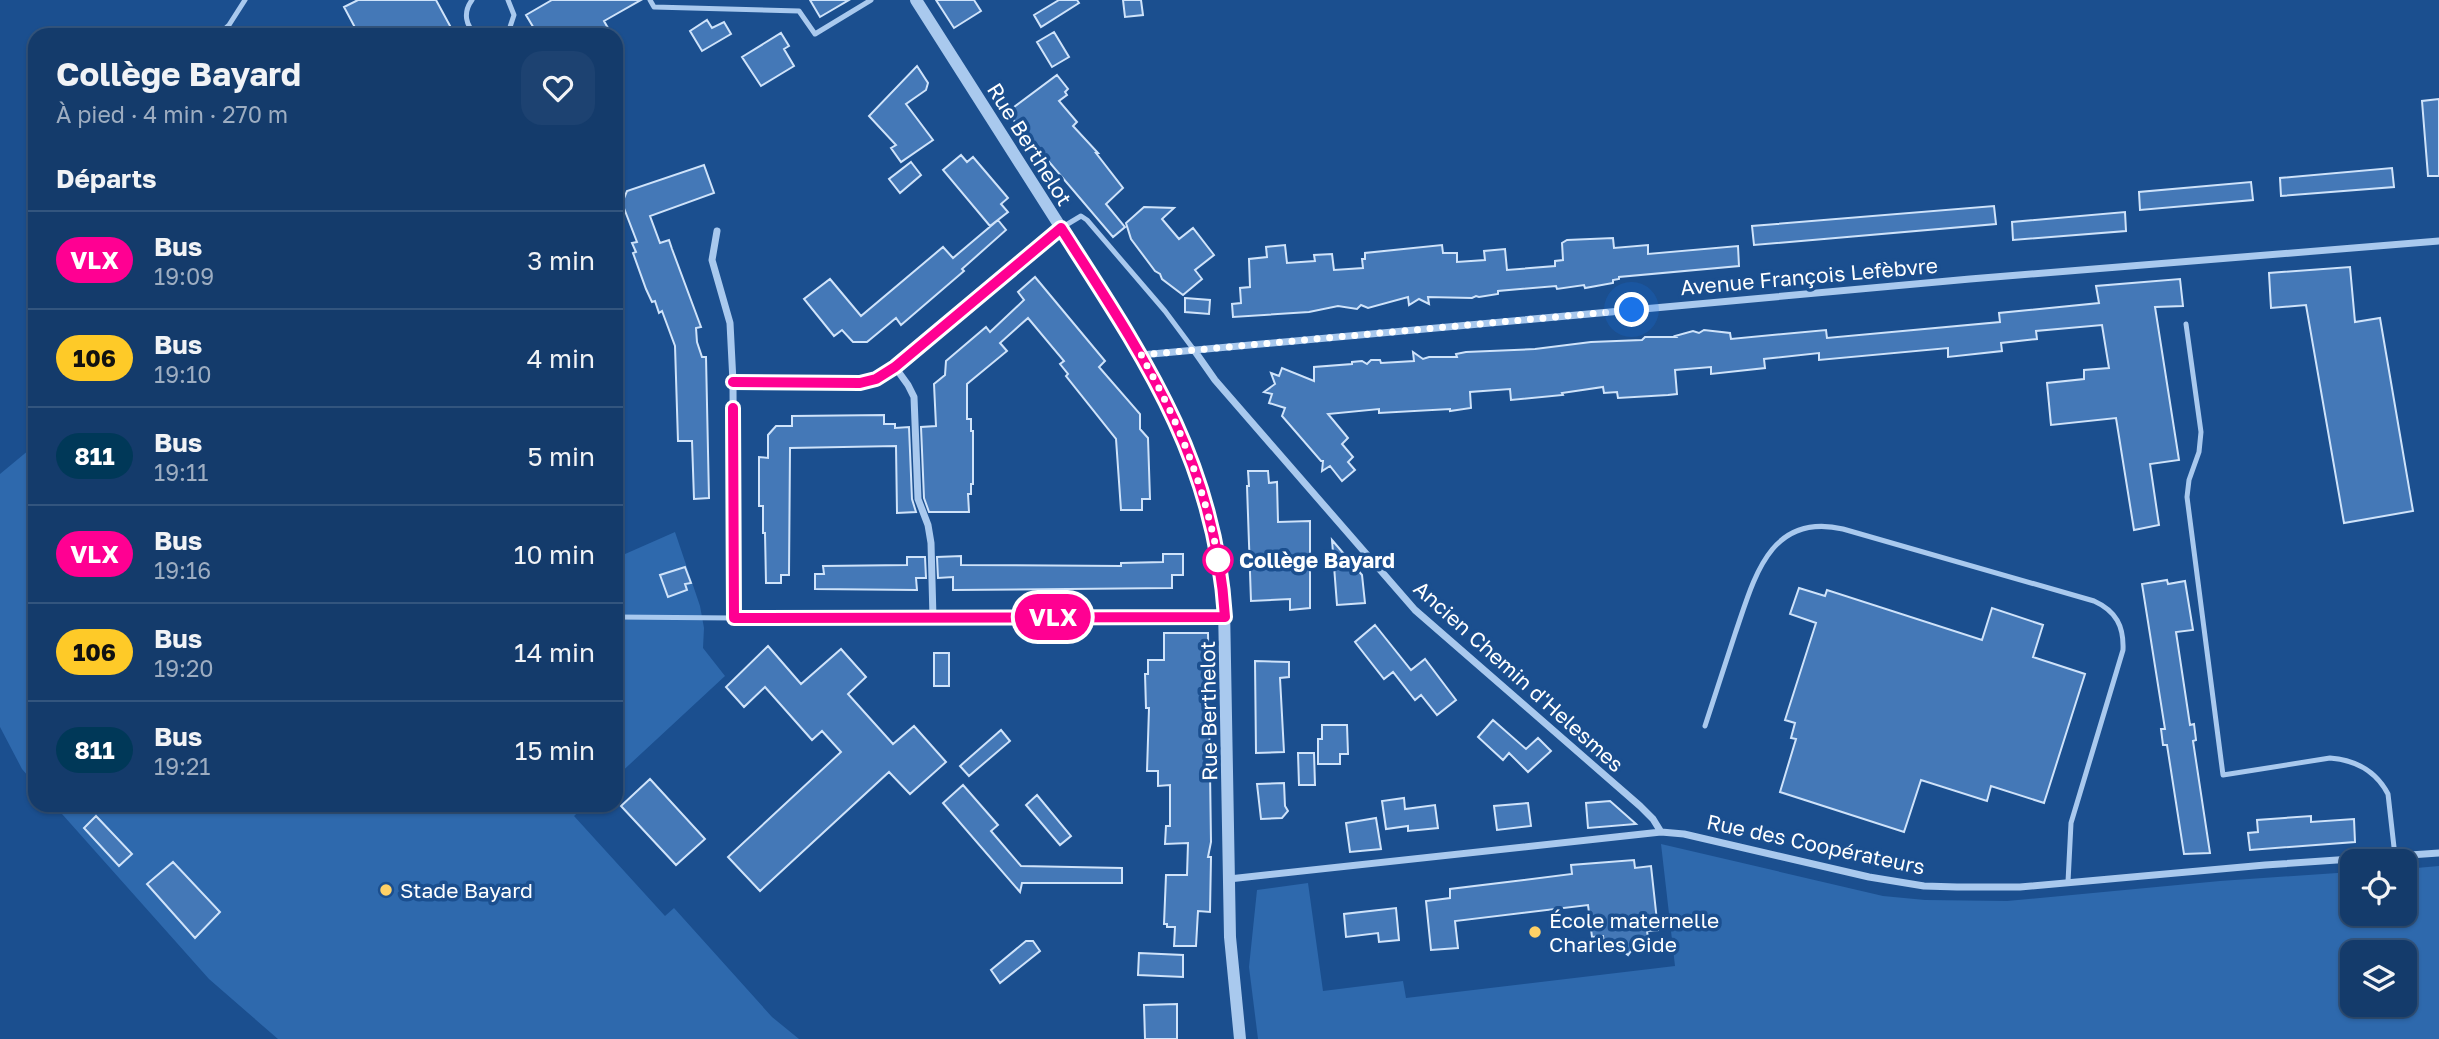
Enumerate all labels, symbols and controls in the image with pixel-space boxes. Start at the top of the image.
button: heart [521,51,595,125]
text: Collège Bayard [56,54,301,93]
street label: Rue Berthelot [982,78,1078,210]
text: À pied · 4 min · 270 m [56,100,288,128]
text: Départs [56,163,157,194]
text: Bus [154,231,202,262]
text: VLX [70,245,119,274]
text: 3 min [527,245,595,276]
street label: Avenue François Lefèbvre [1679,252,1939,300]
text: 19:09 [154,262,214,290]
your location [1614,292,1649,327]
text: Bus [154,329,202,360]
text: 106 [73,343,116,372]
text: 4 min [527,343,595,374]
text: 19:10 [154,360,211,388]
text: Bus [154,427,202,458]
text: 811 [74,441,115,470]
text: 5 min [527,441,595,472]
text: 19:11 [154,458,208,486]
text: Bus [154,525,202,556]
text: VLX [70,539,119,568]
text: 10 min [514,539,595,570]
marker: Collège Bayard [1203,545,1233,575]
place label: Collège Bayard [1239,547,1395,573]
text: 19:16 [154,556,211,584]
street label: Ancien Chemin d'Helesmes [1409,575,1629,777]
line badge: VLX [1013,594,1093,640]
text: VLX [1029,602,1077,631]
text: Bus [154,623,202,654]
text: 106 [73,637,116,666]
text: 14 min [514,637,595,668]
street label: Rue Berthelot [1194,641,1222,781]
text: 19:20 [154,654,214,682]
text: Bus [154,721,202,752]
text: 811 [74,735,115,764]
text: 15 min [515,735,595,766]
text: 19:21 [154,752,210,780]
street label: Rue des Coopérateurs [1705,808,1927,880]
map controls [2340,849,2417,1017]
button: locate [2340,849,2417,926]
place label: Stade Bayard [400,877,533,903]
marker: Stade Bayard [378,882,394,898]
place label: École maternelle Charles Gide [1549,907,1719,957]
marker: École maternelle Charles Gide [1527,924,1543,940]
button: layers [2340,940,2417,1017]

